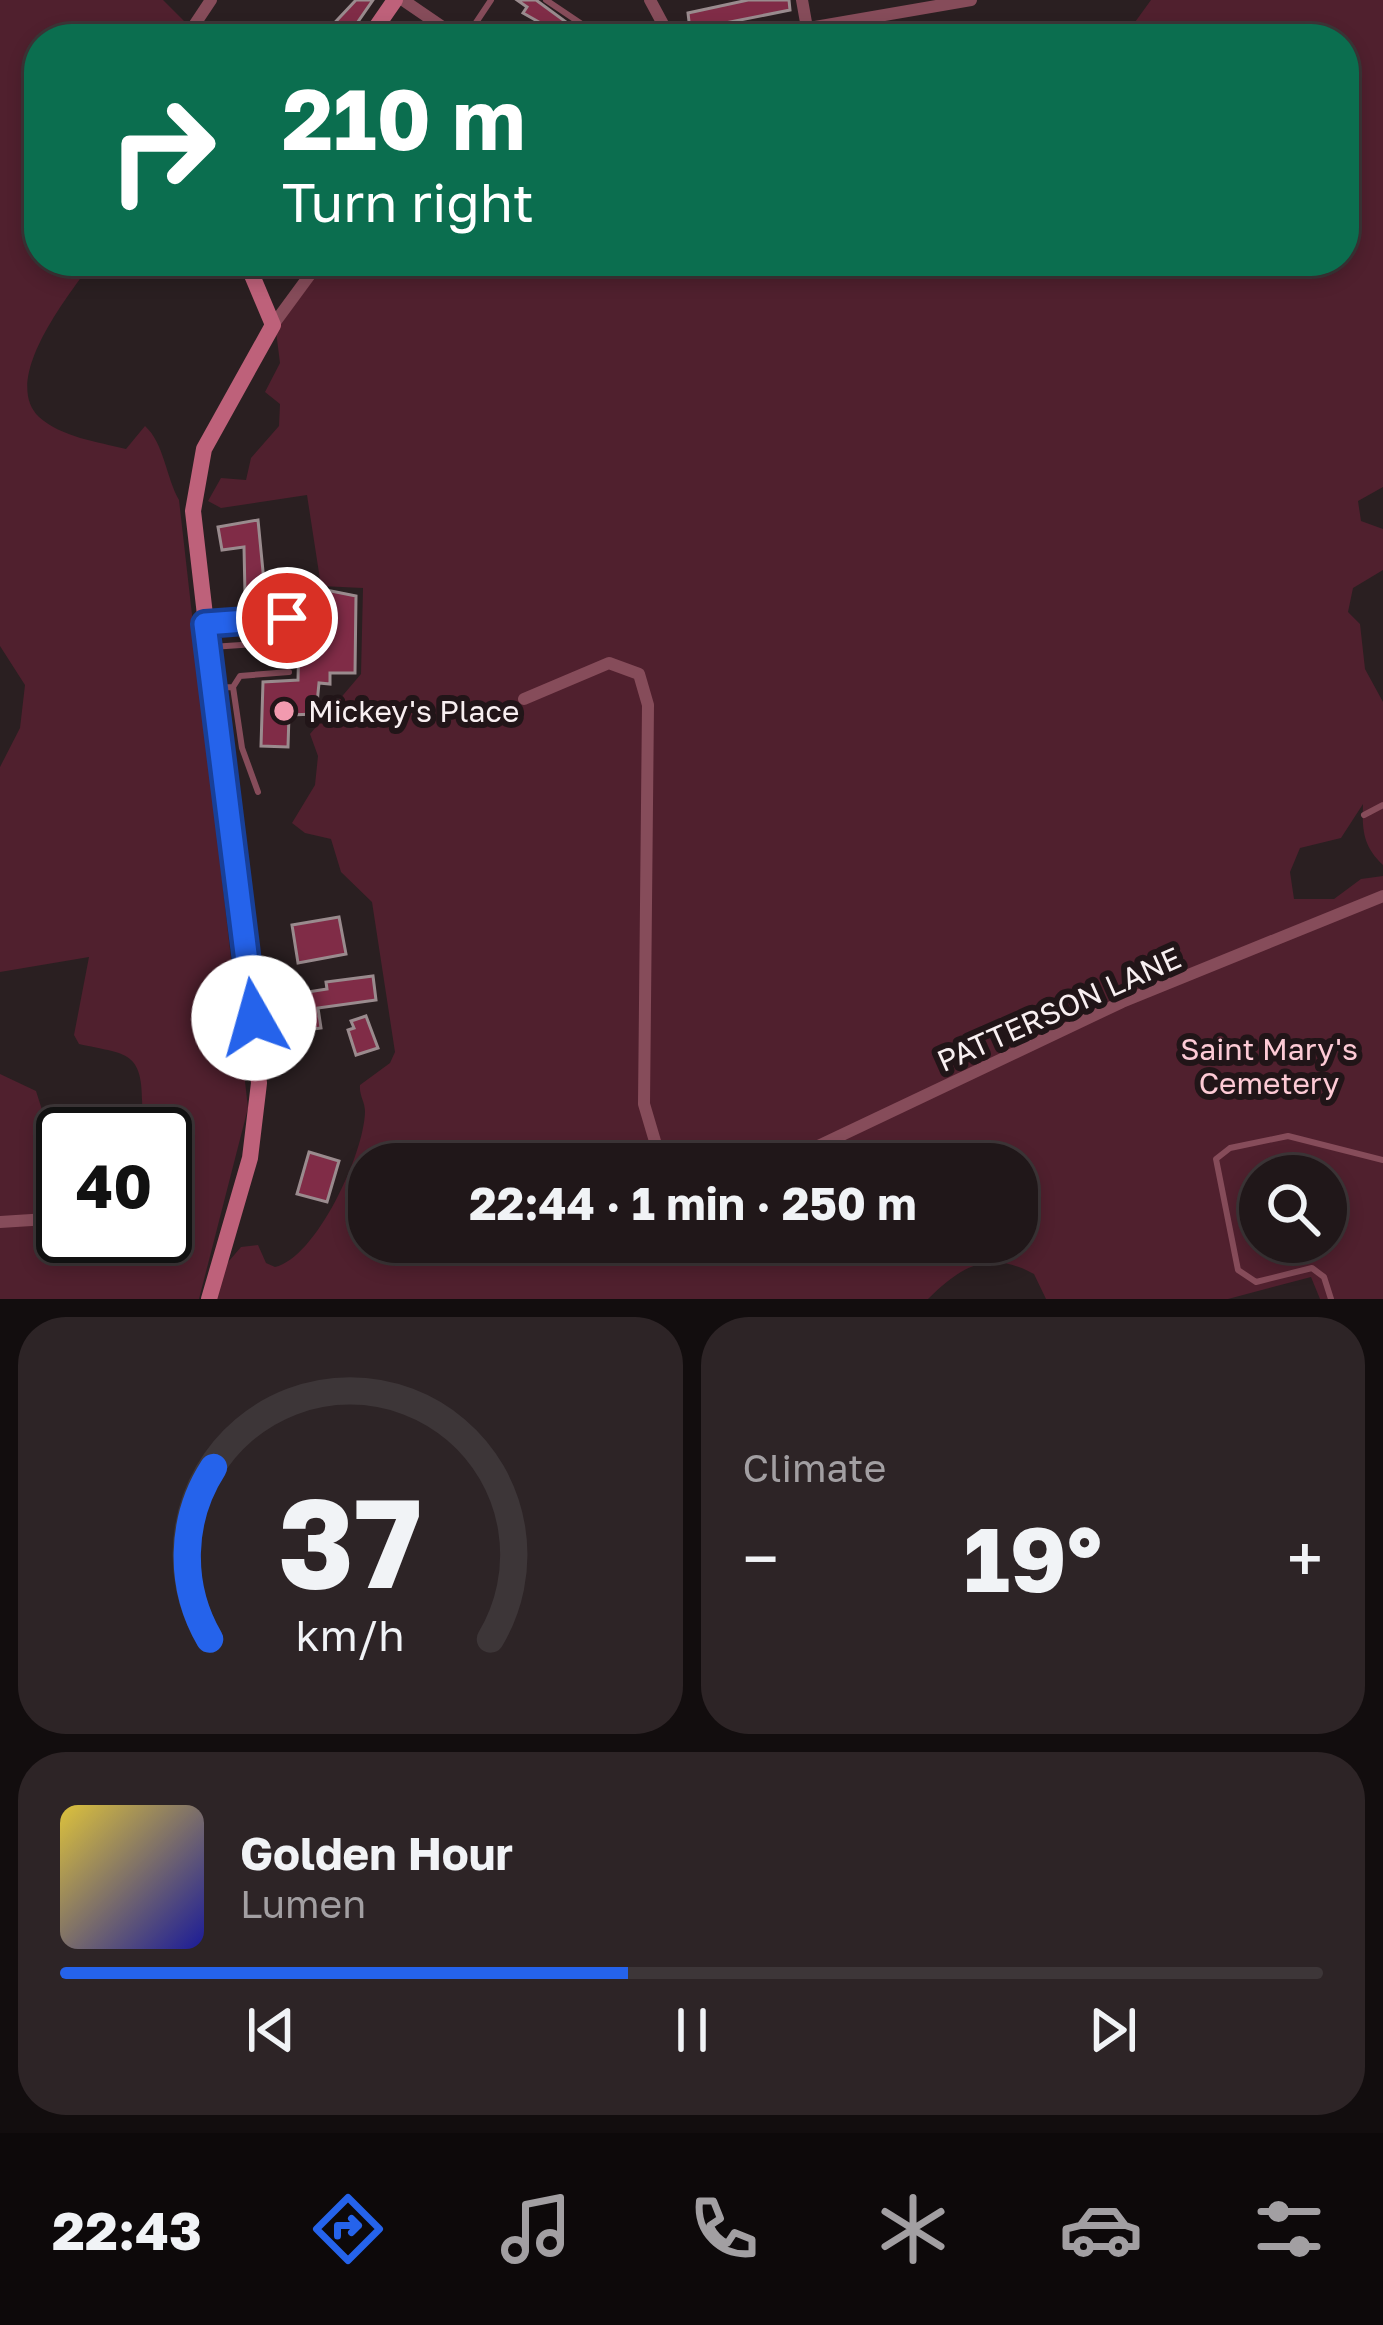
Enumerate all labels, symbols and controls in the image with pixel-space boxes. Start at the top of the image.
text: 210 m [282,68,526,168]
icon: right [84,72,240,228]
text: Turn right [282,169,534,234]
pin [236,567,338,669]
icon: arrive [254,585,320,651]
place label: Mickey's Place [308,693,519,729]
marker: Mickey's Place [271,698,297,724]
street label: PATTERSON LANE [932,939,1186,1079]
position arrow [191,955,317,1081]
park label: Saint Mary's Cemetery [1180,1031,1358,1101]
speed limit sign: 40 [36,1107,192,1263]
map controls [1239,1155,1347,1263]
button: search [1239,1155,1347,1263]
text: 22:44 · 1 min · 250 m [469,1176,917,1230]
text: Climate [743,1444,886,1491]
text: 37 [278,1466,422,1615]
text: 19° [963,1504,1102,1612]
text: − [743,1518,779,1598]
text: + [1287,1518,1323,1598]
text: km/h [296,1608,405,1659]
text: Golden Hour [240,1826,513,1880]
text: Lumen [240,1880,366,1927]
icon: previous [238,1997,304,2063]
icon: pause [659,1997,725,2063]
icon: next [1080,1997,1146,2063]
icon: directions [306,2187,390,2271]
icon: music [494,2187,578,2271]
icon: phone [682,2187,766,2271]
icon: climate [871,2187,955,2271]
icon: car [1059,2187,1143,2271]
icon: filters [1247,2187,1331,2271]
text: 22:43 [52,2197,202,2262]

